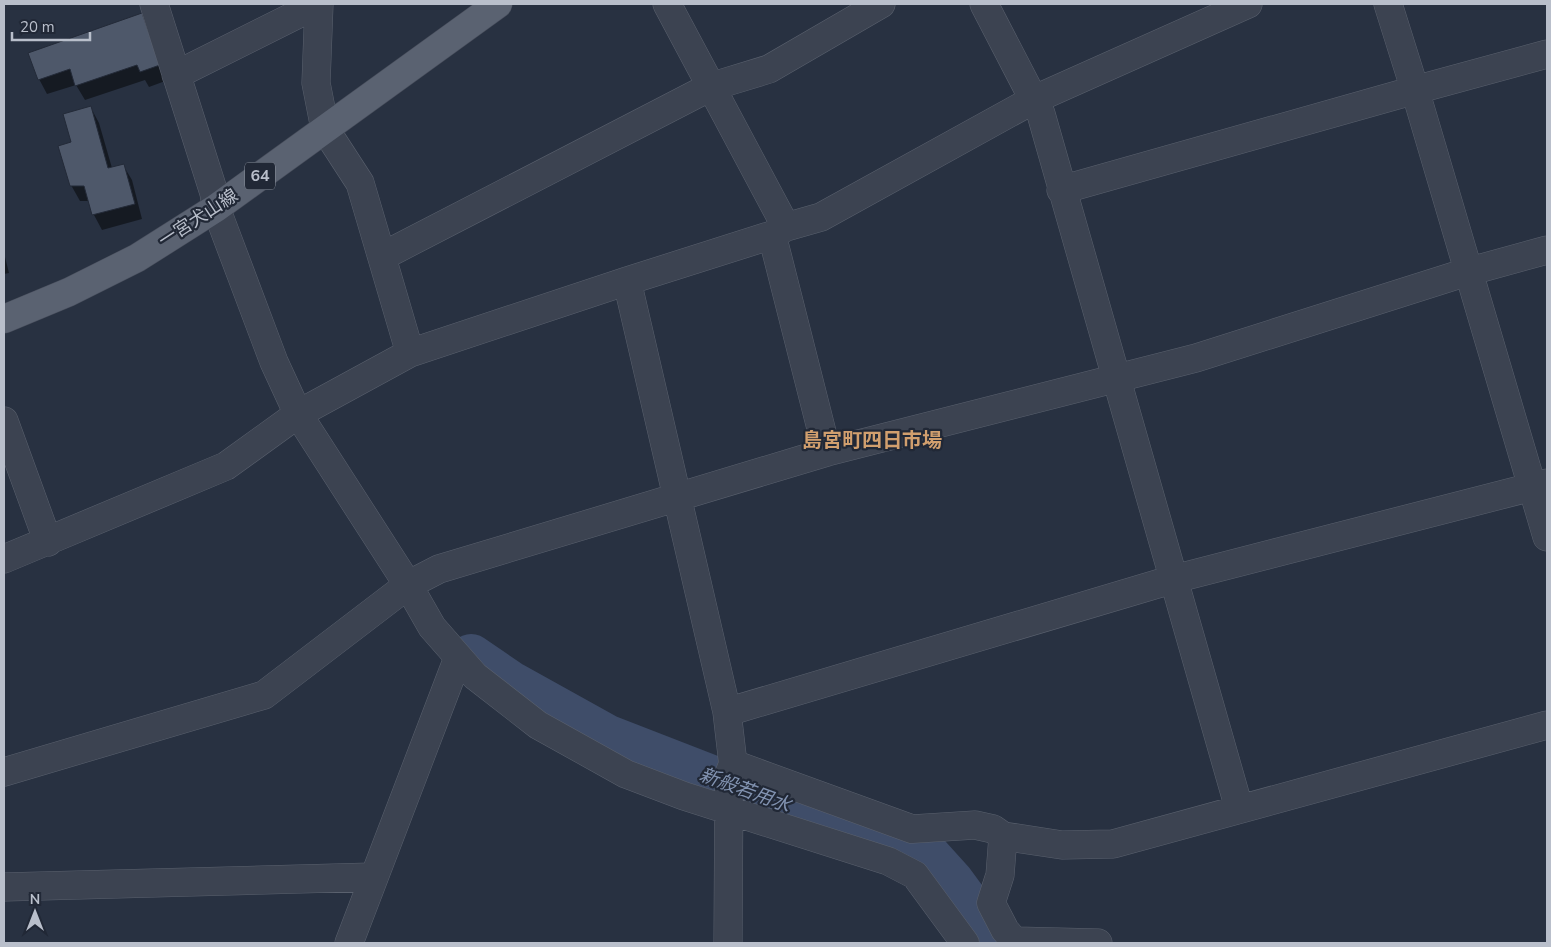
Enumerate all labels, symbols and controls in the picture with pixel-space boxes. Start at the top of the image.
scale bar [12,10,90,42]
text: 20 m [20,17,55,37]
road number: 64 [245,162,275,190]
street label: 一宮犬山線 [154,183,242,253]
district label: 島宮町四日市場 [802,427,942,454]
water label: 新般若用水 [696,762,796,819]
north arrow [10,887,60,937]
text: N [30,890,40,909]

